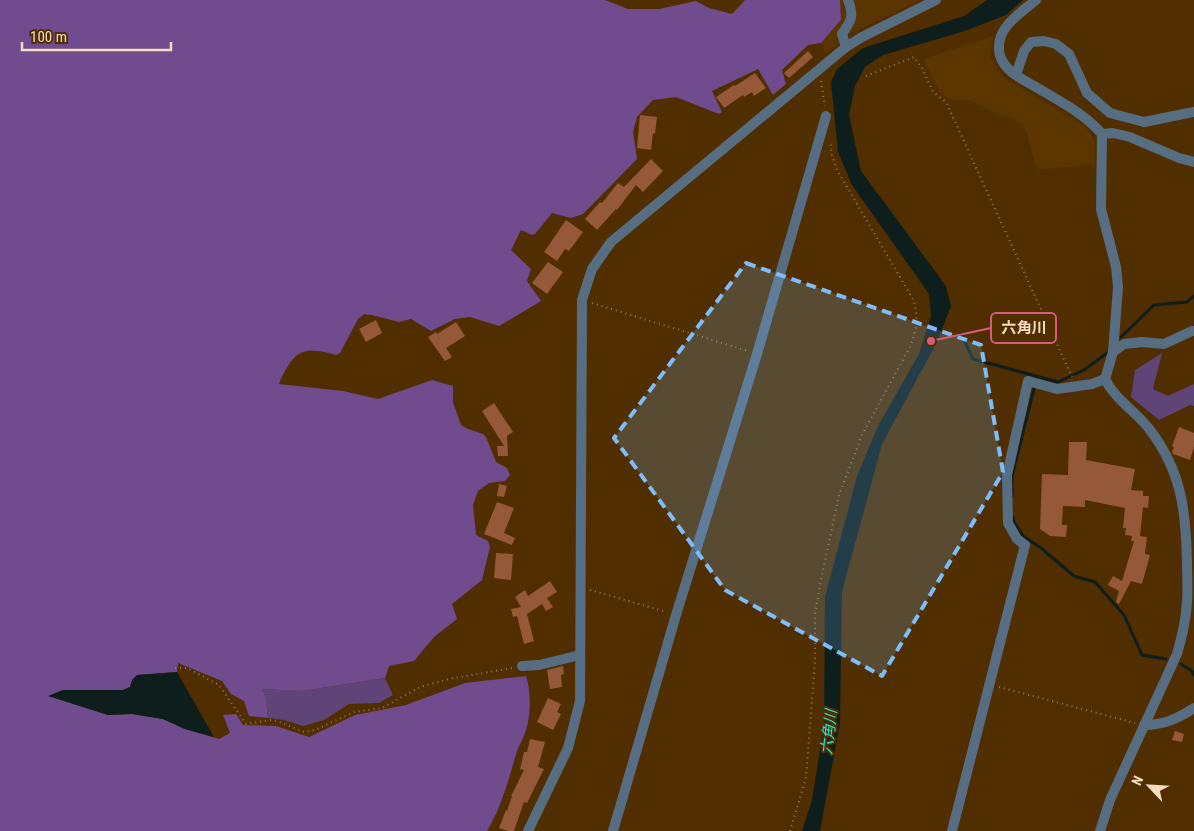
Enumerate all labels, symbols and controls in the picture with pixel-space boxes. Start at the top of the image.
scale bar [22,20,171,52]
text: 100 m [30,28,67,46]
callout: 六角川 [991,313,1056,343]
text: 六角川 [1001,319,1047,337]
water label: 六角川 [818,707,841,755]
north arrow [1124,761,1174,811]
text: N [1128,773,1146,788]

